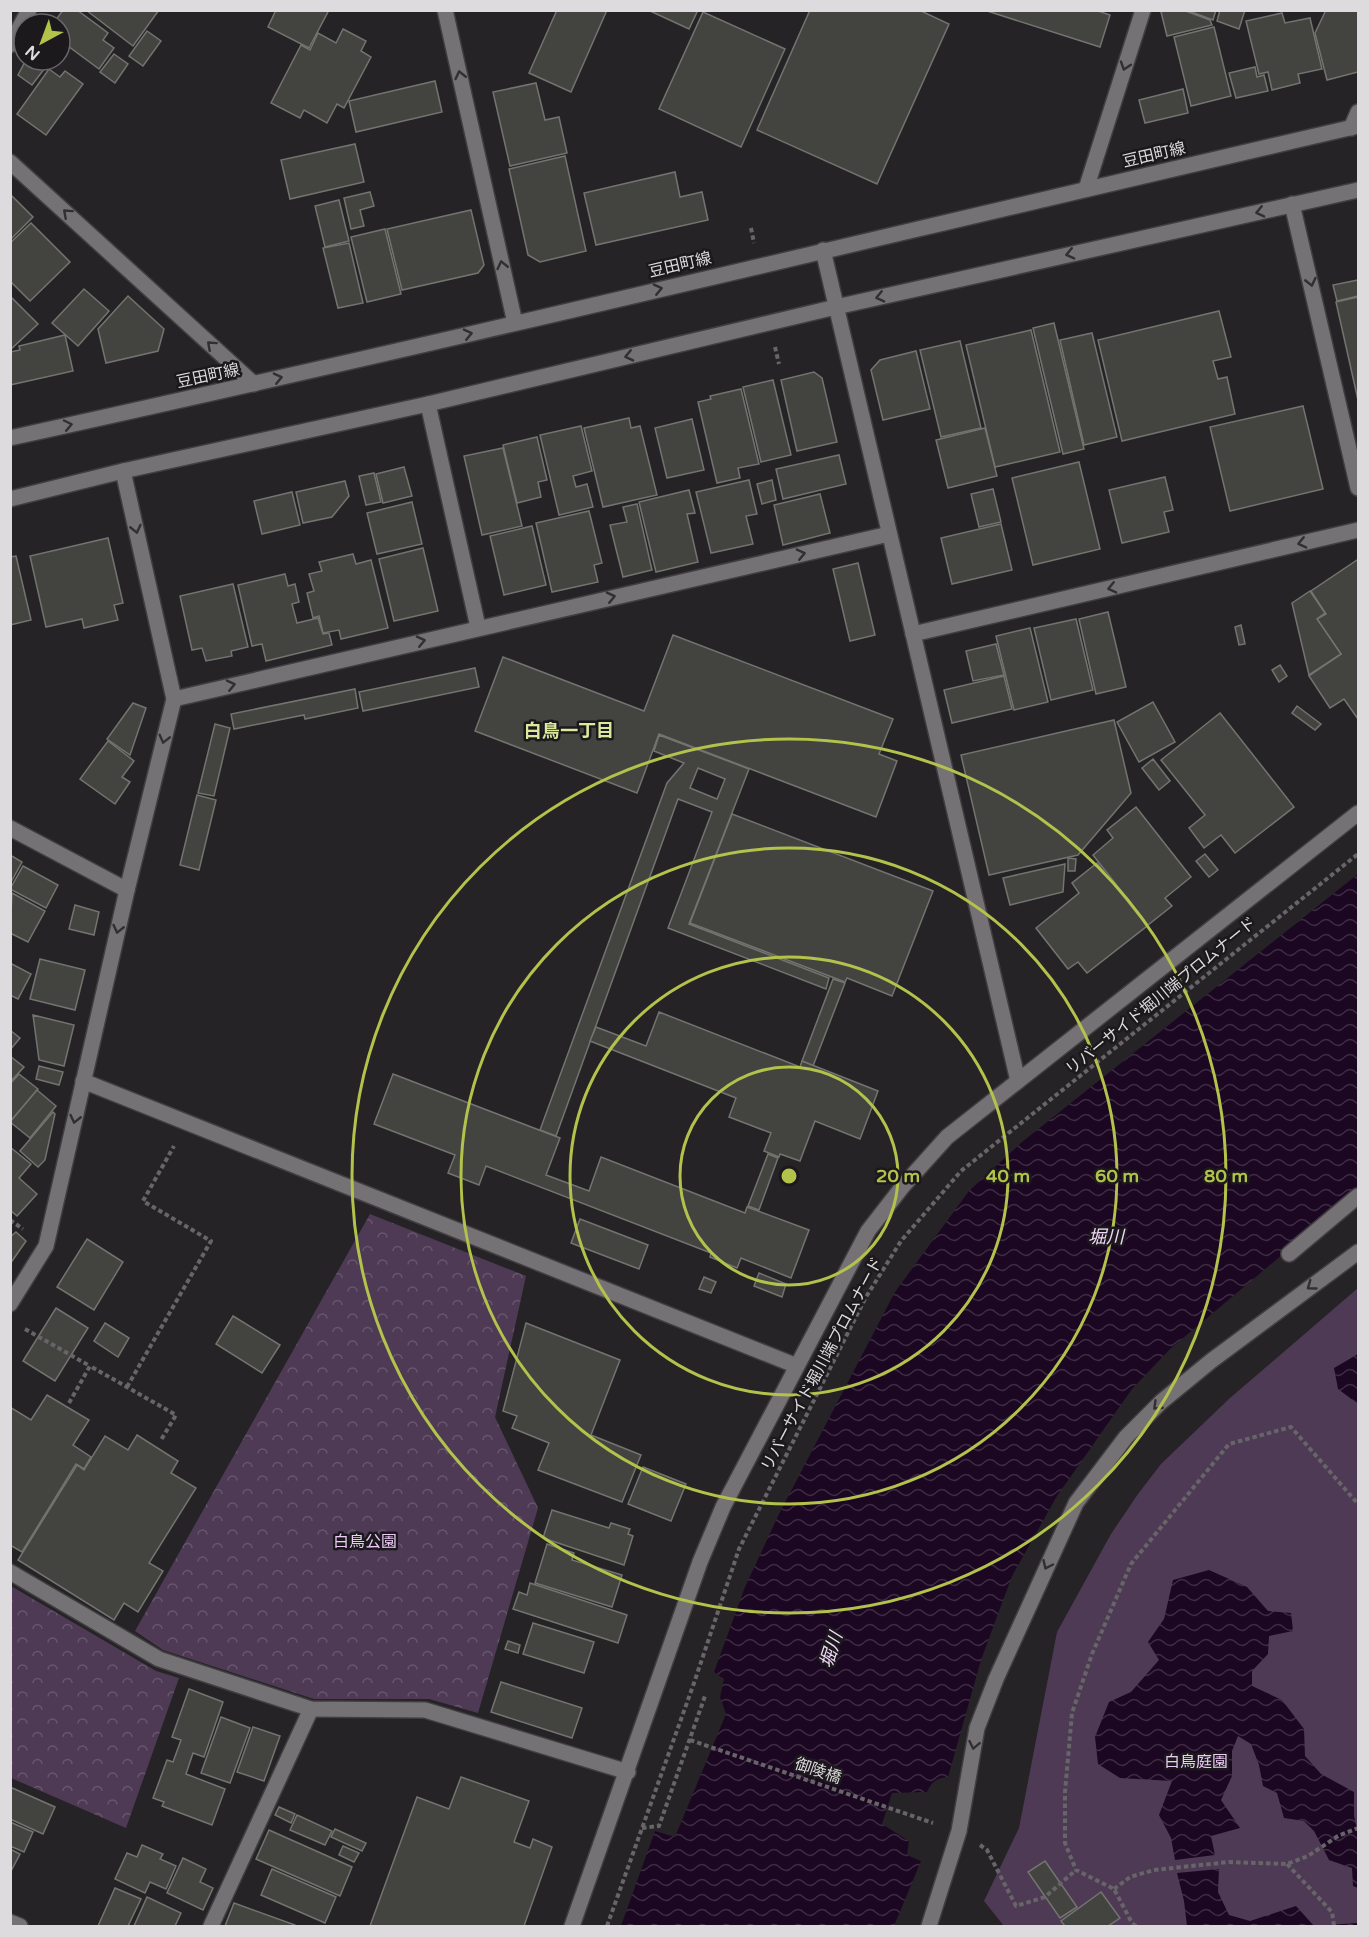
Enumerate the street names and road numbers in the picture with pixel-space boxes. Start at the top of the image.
street label: 豆田町線 [1121,138,1187,172]
street label: 豆田町線 [647,248,713,282]
street label: 豆田町線 [175,360,241,392]
street label: リバーサイド堀川端プロムナード [1062,913,1260,1079]
street label: リバーサイド堀川端プロムナード [757,1253,887,1475]
street label: 御陵橋 [792,1754,844,1788]

